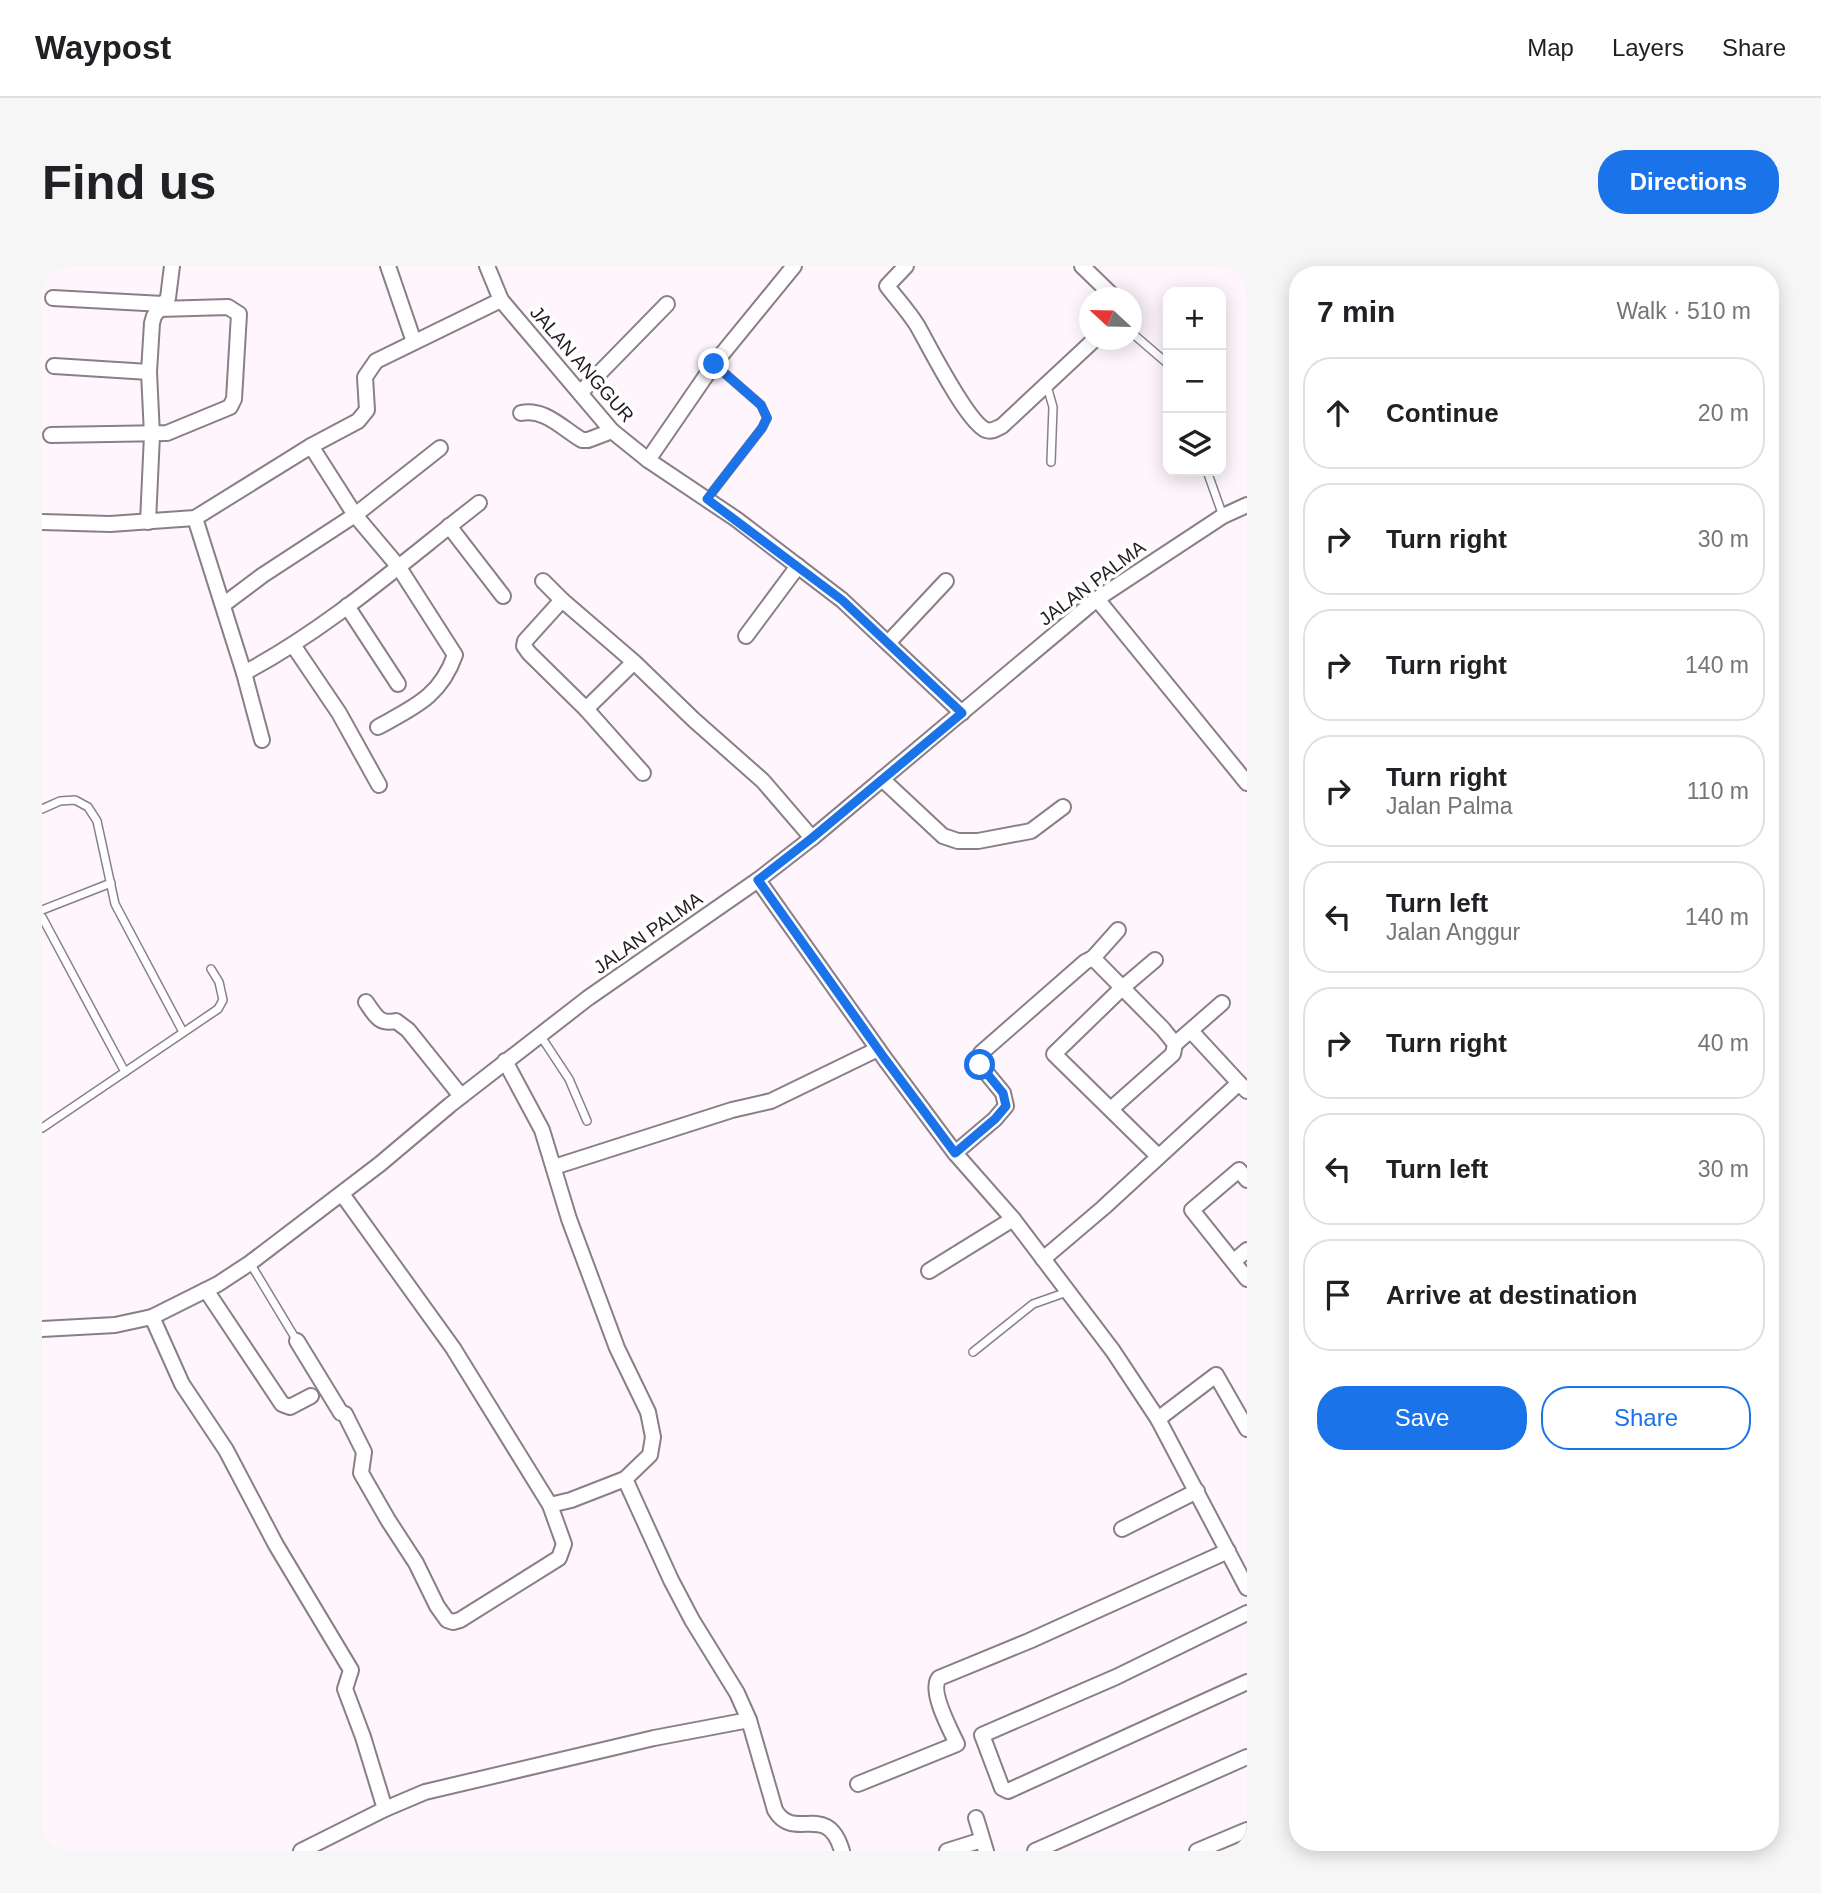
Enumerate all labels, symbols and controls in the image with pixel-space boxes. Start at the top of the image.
text: Waypost [35,29,171,66]
text: Map [1527,34,1574,61]
text: Layers [1612,34,1684,61]
text: Share [1722,34,1786,61]
button: Directions [1598,150,1779,214]
text: Find us [42,155,216,209]
north arrow [1079,287,1142,350]
map controls [1163,287,1226,476]
button: + [1163,287,1226,350]
text: 7 min [1317,295,1395,328]
text: Walk · 510 m [1616,298,1751,324]
street label: JALAN ANGGUR [526,302,638,426]
route end [698,348,729,379]
button: − [1163,350,1226,413]
icon: ahead [1319,394,1357,432]
text: Continue [1386,398,1499,428]
text: 20 m [1698,400,1749,426]
button: layers [1163,413,1226,476]
icon: right [1319,520,1357,558]
text: Turn right [1386,524,1507,554]
text: 30 m [1698,526,1749,552]
street label: JALAN PALMA [1035,536,1149,630]
icon: right [1319,646,1357,684]
text: Turn right [1386,650,1507,680]
text: 140 m [1685,652,1749,678]
text: Turn right [1386,762,1507,792]
icon: right [1319,772,1357,810]
text: 110 m [1687,778,1749,804]
text: Jalan Palma [1386,793,1513,819]
street label: JALAN PALMA [590,888,706,978]
text: Turn left [1386,888,1488,918]
icon: left [1319,898,1357,936]
text: 140 m [1685,904,1749,930]
text: Jalan Anggur [1386,919,1520,945]
icon: right [1319,1024,1357,1062]
text: Turn right [1386,1028,1507,1058]
text: 40 m [1698,1030,1749,1056]
route start [964,1049,995,1080]
icon: left [1319,1150,1357,1188]
text: Turn left [1386,1154,1488,1184]
text: 30 m [1698,1156,1749,1182]
icon: arrive [1319,1276,1357,1314]
text: Arrive at destination [1386,1280,1637,1310]
button: Save [1317,1386,1527,1450]
button: Share [1541,1386,1751,1450]

